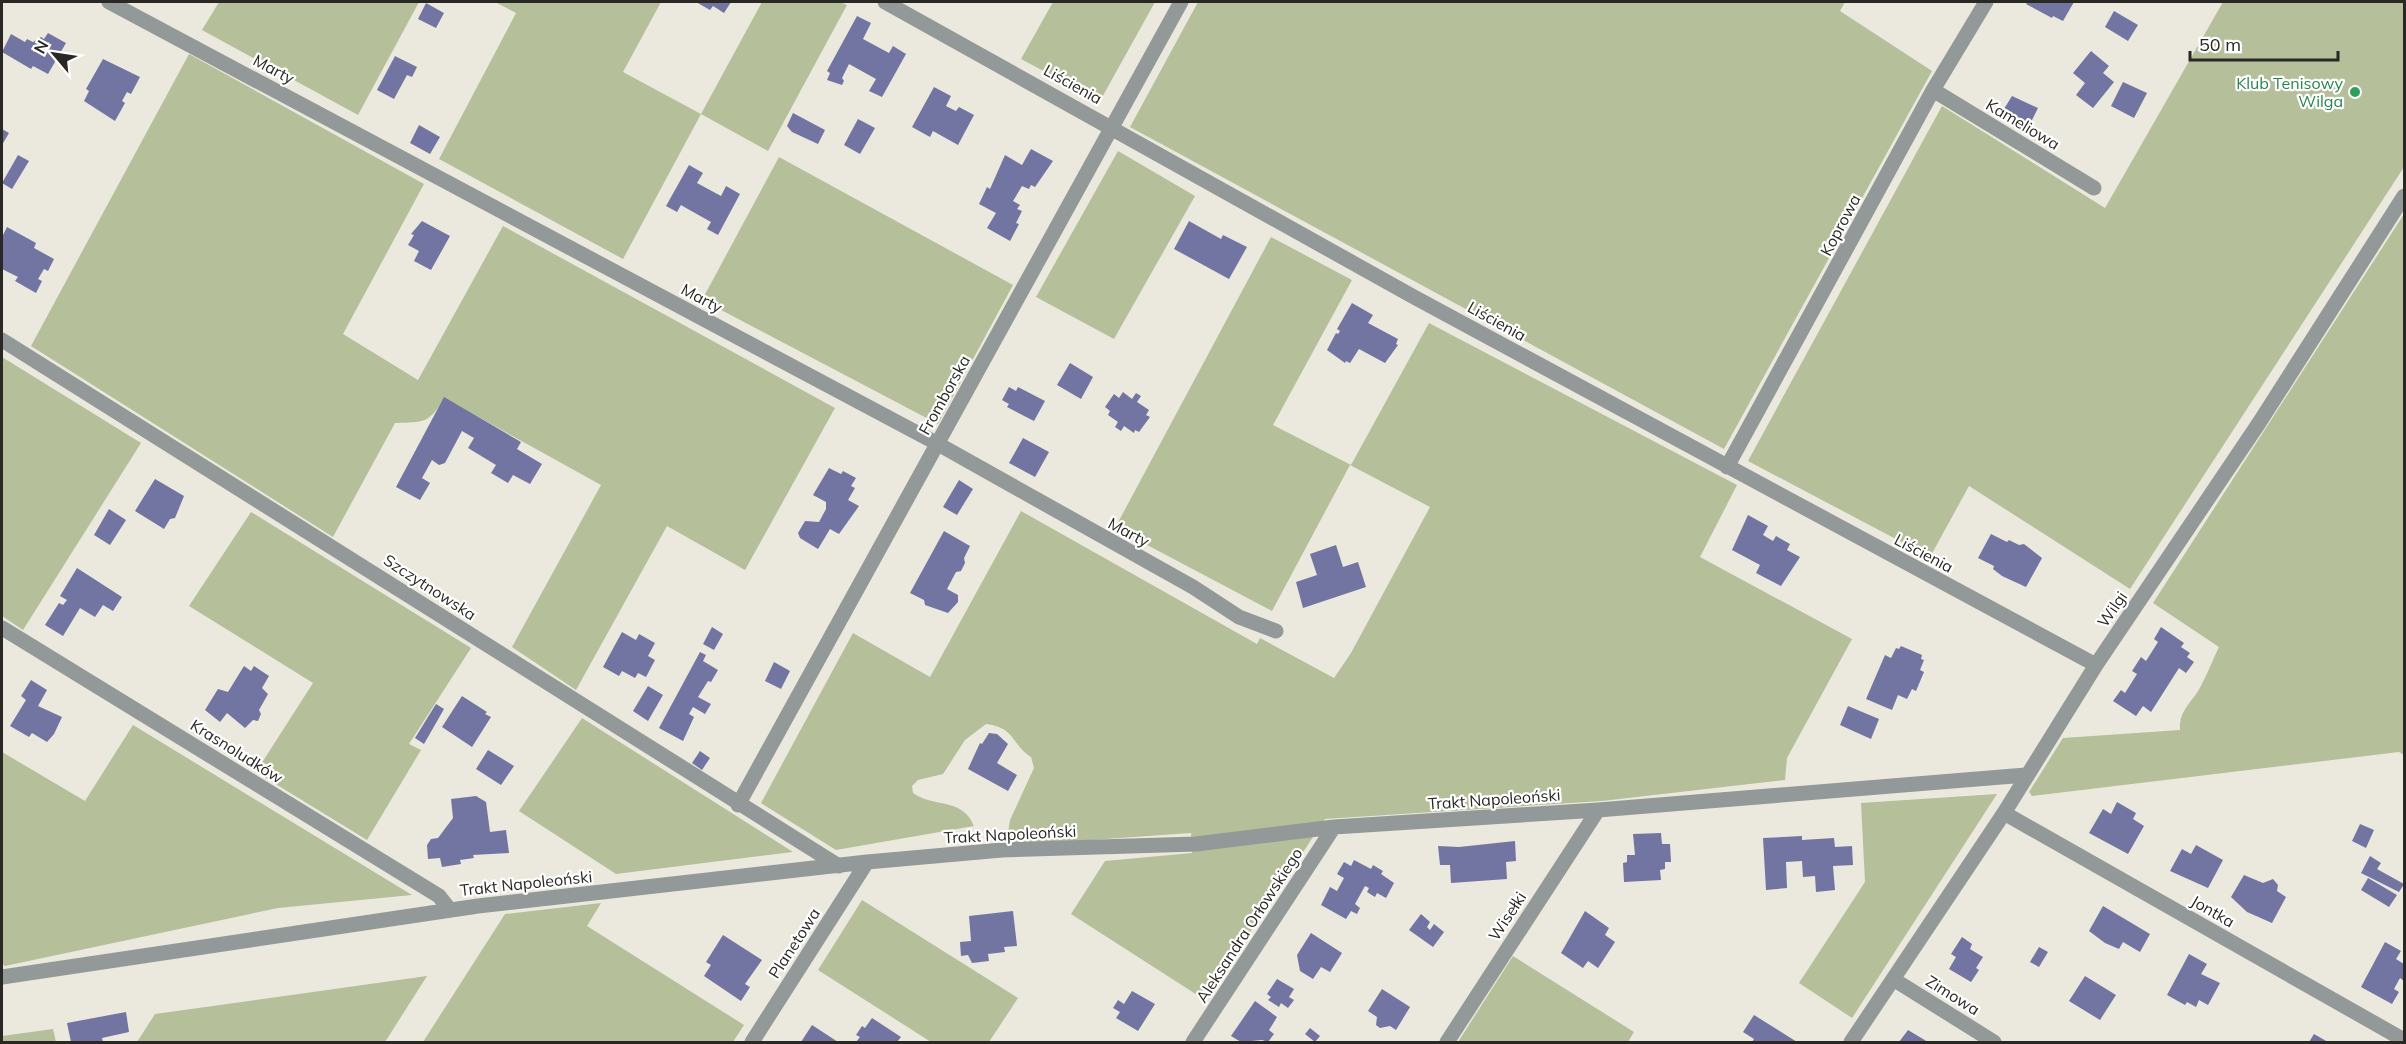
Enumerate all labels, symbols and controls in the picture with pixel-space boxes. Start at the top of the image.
north arrow [24,24,84,84]
scale bar [2190,24,2338,62]
text: 50 m [2199,33,2241,56]
text: N [29,37,53,57]
street label: Marty [250,50,298,88]
street label: Liścienia [1040,60,1106,108]
place label: Klub Tenisowy Wilga [2236,73,2343,111]
marker: Klub Tenisowy Wilga [2348,85,2362,99]
street label: Kameliowa [1982,94,2064,154]
street label: Koprowa [1815,191,1865,259]
street label: Marty [678,279,726,317]
street label: Liścienia [1464,297,1530,345]
street label: Fromborska [914,352,974,438]
street label: Marty [1105,513,1153,551]
street label: Liścienia [1891,529,1957,577]
street label: Szczytnowska [380,550,480,624]
street label: Wilgi [2093,587,2131,631]
street label: Krasnoludków [187,715,287,787]
street label: Trakt Napoleoński [1427,784,1561,814]
street label: Trakt Napoleoński [943,821,1077,847]
street label: Aleksandra Orłowskiego [1191,844,1307,1006]
street label: Trakt Napoleoński [459,866,593,900]
street label: Wisełki [1484,888,1530,944]
street label: Jontka [2188,891,2238,931]
street label: Planetowa [764,904,824,982]
street label: Zimowa [1922,971,1984,1019]

